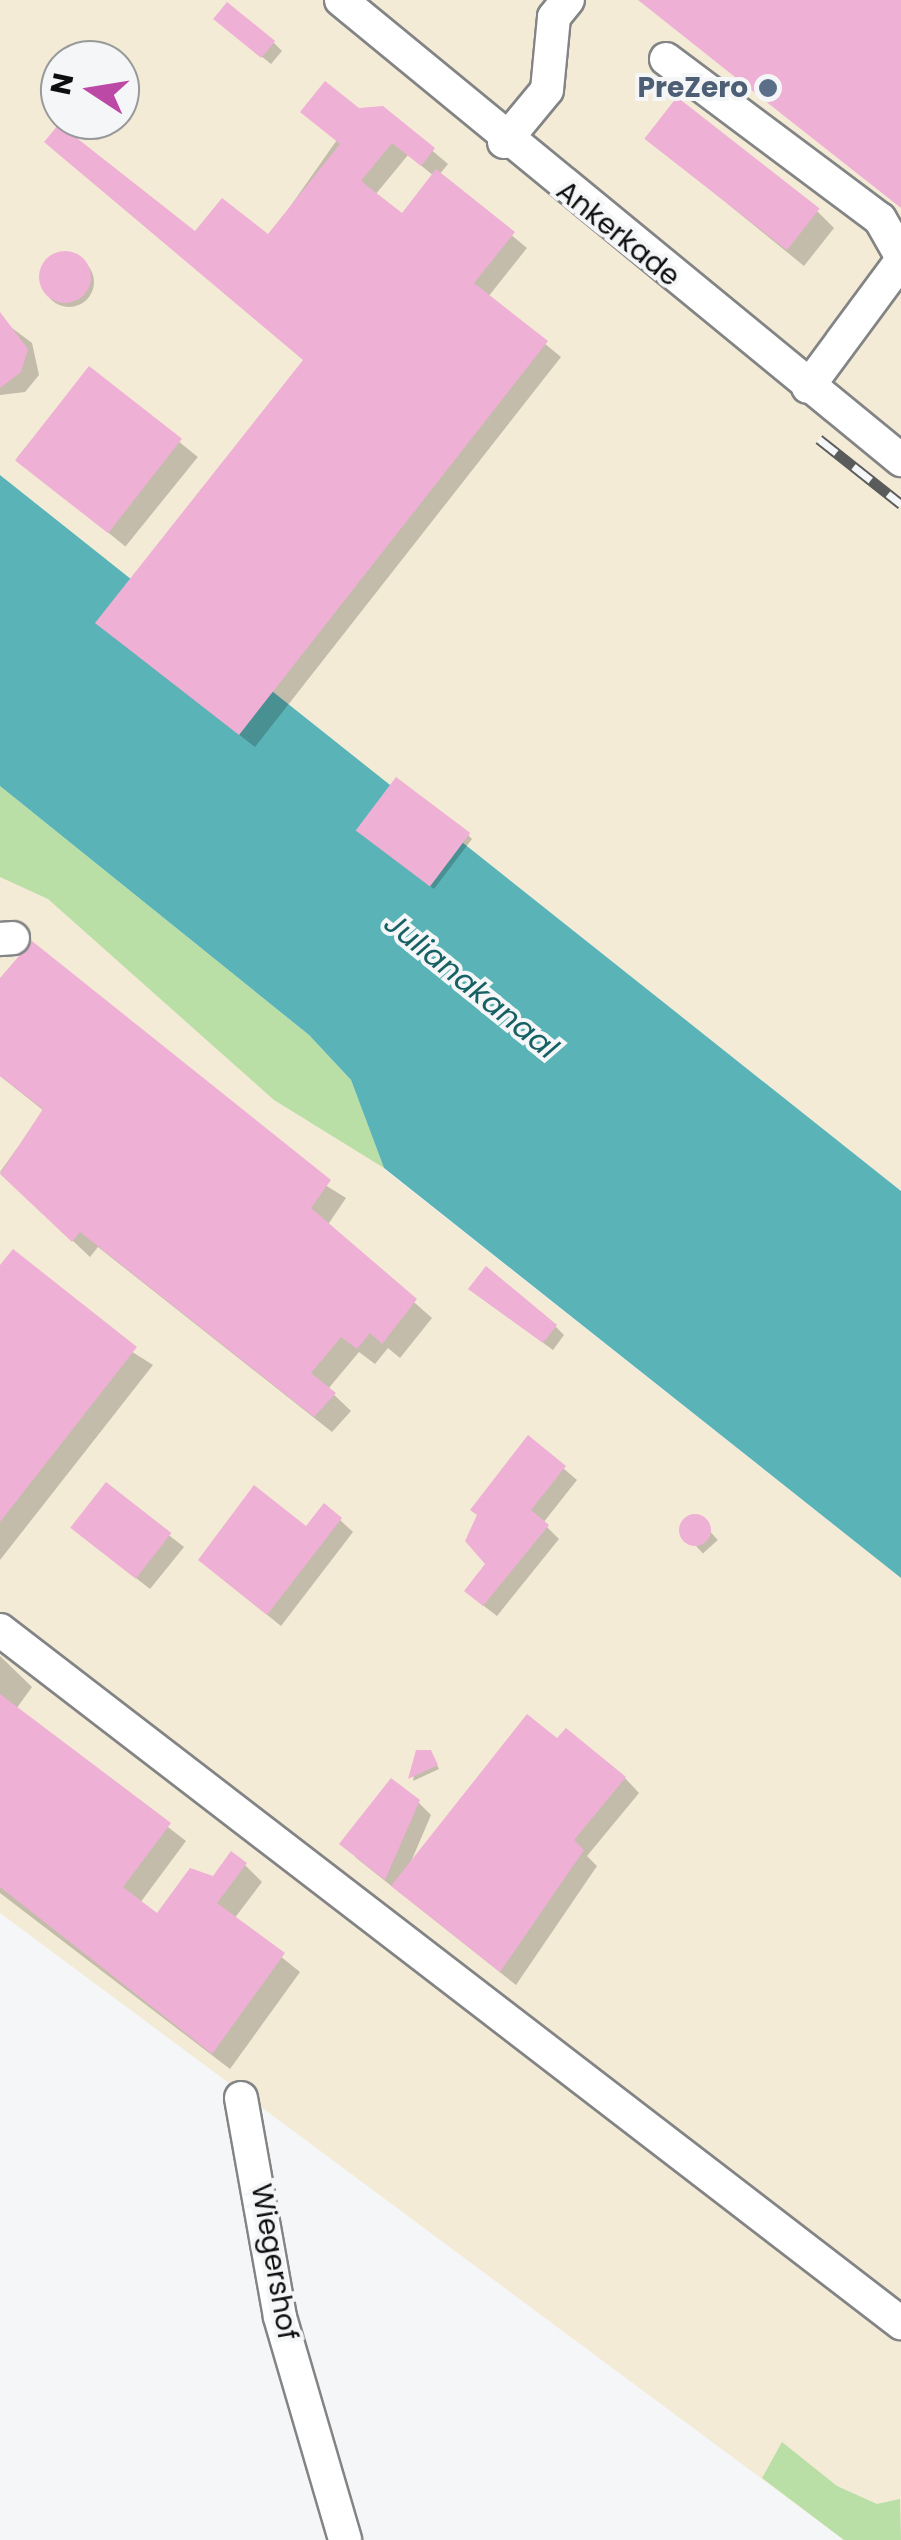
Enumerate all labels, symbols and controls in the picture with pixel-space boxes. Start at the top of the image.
north arrow [40,40,140,140]
text: N [41,70,83,98]
place label: PreZero [638,71,748,105]
marker: PreZero [757,77,779,99]
street label: Ankerkade [550,174,686,294]
water label: Julianakanaal [377,905,565,1067]
street label: Wiegershof [244,2181,304,2343]

